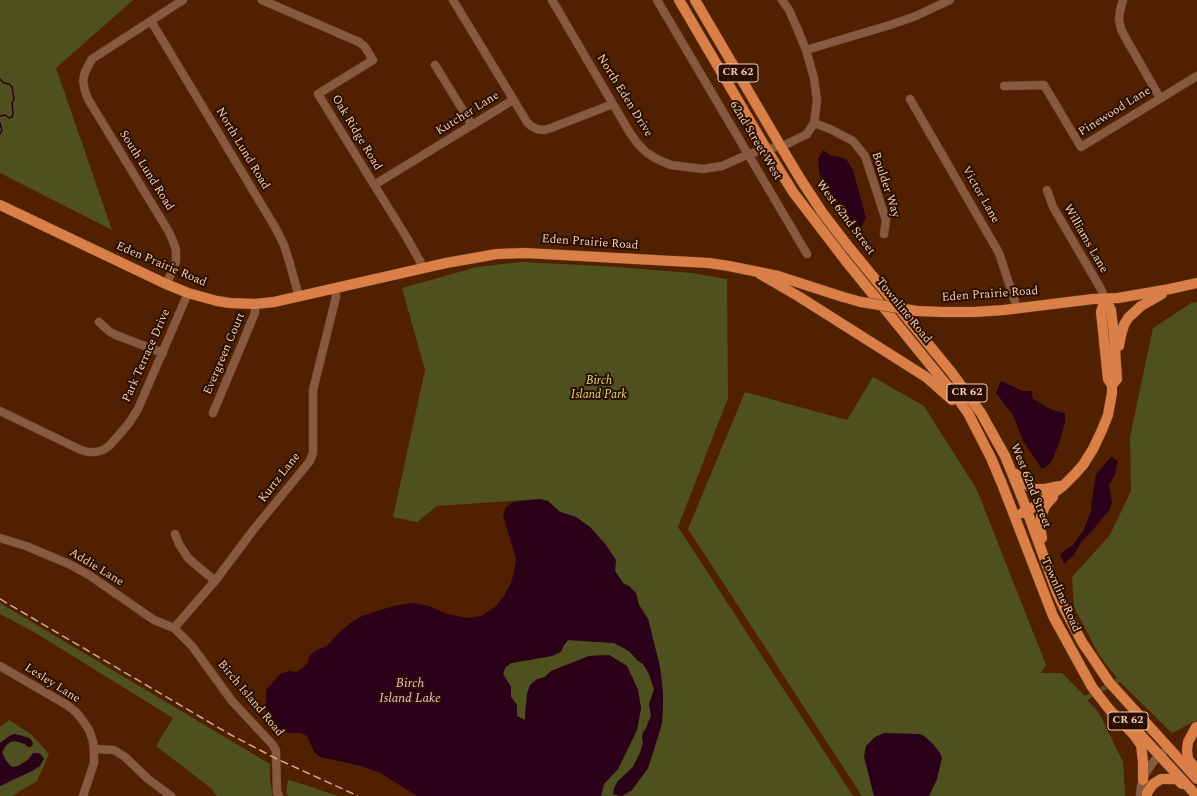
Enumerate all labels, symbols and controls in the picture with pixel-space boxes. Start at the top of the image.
street label: North Eden Drive [593,52,655,140]
road number: CR 62 [718,64,758,82]
street label: Pinewood Lane [1076,84,1154,140]
street label: Kutcher Lane [434,89,502,139]
street label: Oak Ridge Road [328,92,384,174]
street label: 62nd Street West [726,99,784,183]
street label: North Lund Road [212,105,272,193]
street label: South Lund Road [115,128,177,214]
street label: Boulder Way [868,150,902,220]
street label: Victor Lane [958,164,1002,226]
street label: West 62nd Street [812,178,878,258]
street label: Williams Lane [1060,202,1110,276]
street label: Eden Prairie Road [541,232,639,254]
street label: Eden Prairie Road [114,239,208,291]
street label: Townline Road [872,275,934,347]
street label: Eden Prairie Road [941,284,1039,306]
street label: Park Terrace Drive [120,307,174,405]
street label: Evergreen Court [201,311,249,397]
park label: Birch Island Park [571,375,627,403]
road number: CR 62 [947,384,987,402]
street label: West 62nd Street [1006,442,1054,530]
street label: Kurtz Lane [256,450,304,506]
street label: Addie Lane [66,546,126,590]
street label: Townline Road [1037,555,1083,635]
street label: Birch Island Road [214,658,286,740]
street label: Lesley Lane [22,661,82,707]
water label: Birch Island Lake [379,676,441,707]
road number: CR 62 [1108,712,1148,730]

